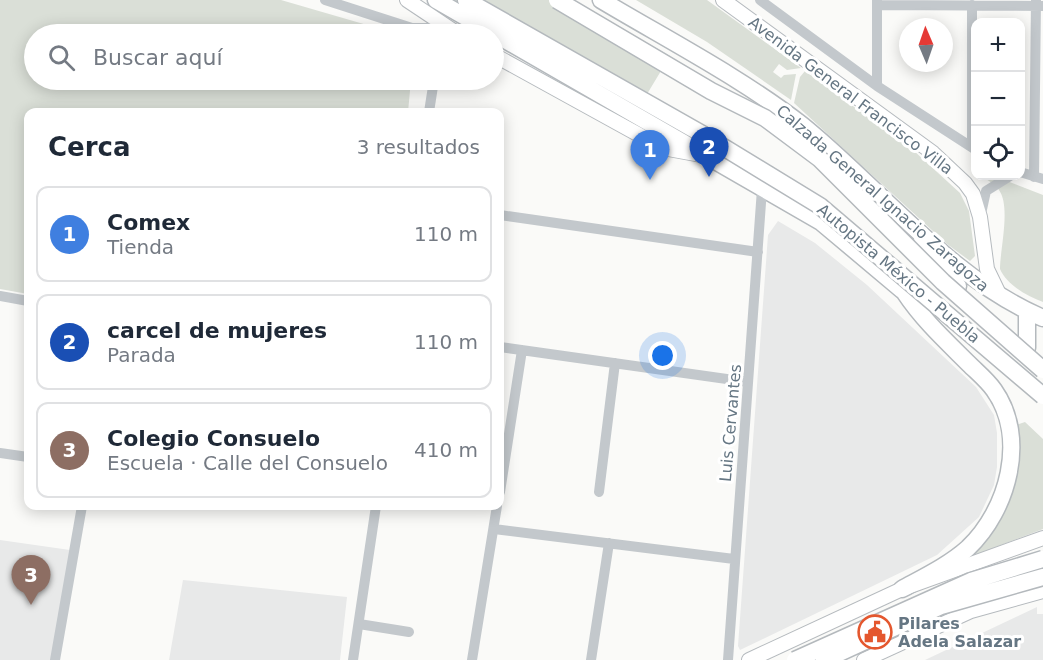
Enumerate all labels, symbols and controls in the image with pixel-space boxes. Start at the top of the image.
street label: Avenida General Francisco Villa [745,12,957,178]
north arrow [899,18,953,72]
map controls [971,18,1025,180]
button: + [971,18,1025,72]
search box [24,24,504,90]
icon: search [45,41,78,74]
text: Buscar aquí [93,45,223,70]
button: − [971,72,1025,126]
street label: Calzada General Ignacio Zaragoza [773,101,993,296]
button: locate [971,126,1025,180]
pin: 2 [690,128,728,177]
pin: 1 [630,130,670,180]
text: Cerca [48,132,131,162]
text: 3 resultados [357,135,480,159]
street label: Autopista México - Puebla [813,200,984,347]
text: Comex [107,210,190,235]
text: 1 [63,222,76,246]
text: 110 m [414,222,478,246]
text: Tienda [107,235,174,259]
text: carcel de mujeres [107,318,327,343]
text: 2 [63,330,76,354]
text: 110 m [414,330,478,354]
your location [648,341,677,370]
text: Parada [107,343,176,367]
street label: Luis Cervantes [716,363,745,483]
text: Colegio Consuelo [107,426,320,451]
text: 3 [63,438,76,462]
text: 410 m [414,438,478,462]
text: Escuela · Calle del Consuelo [107,451,388,475]
pin: 3 [12,556,51,605]
public building icon: Pilares Adela Salazar [857,614,893,650]
place label: Pilares Adela Salazar [898,614,1021,651]

